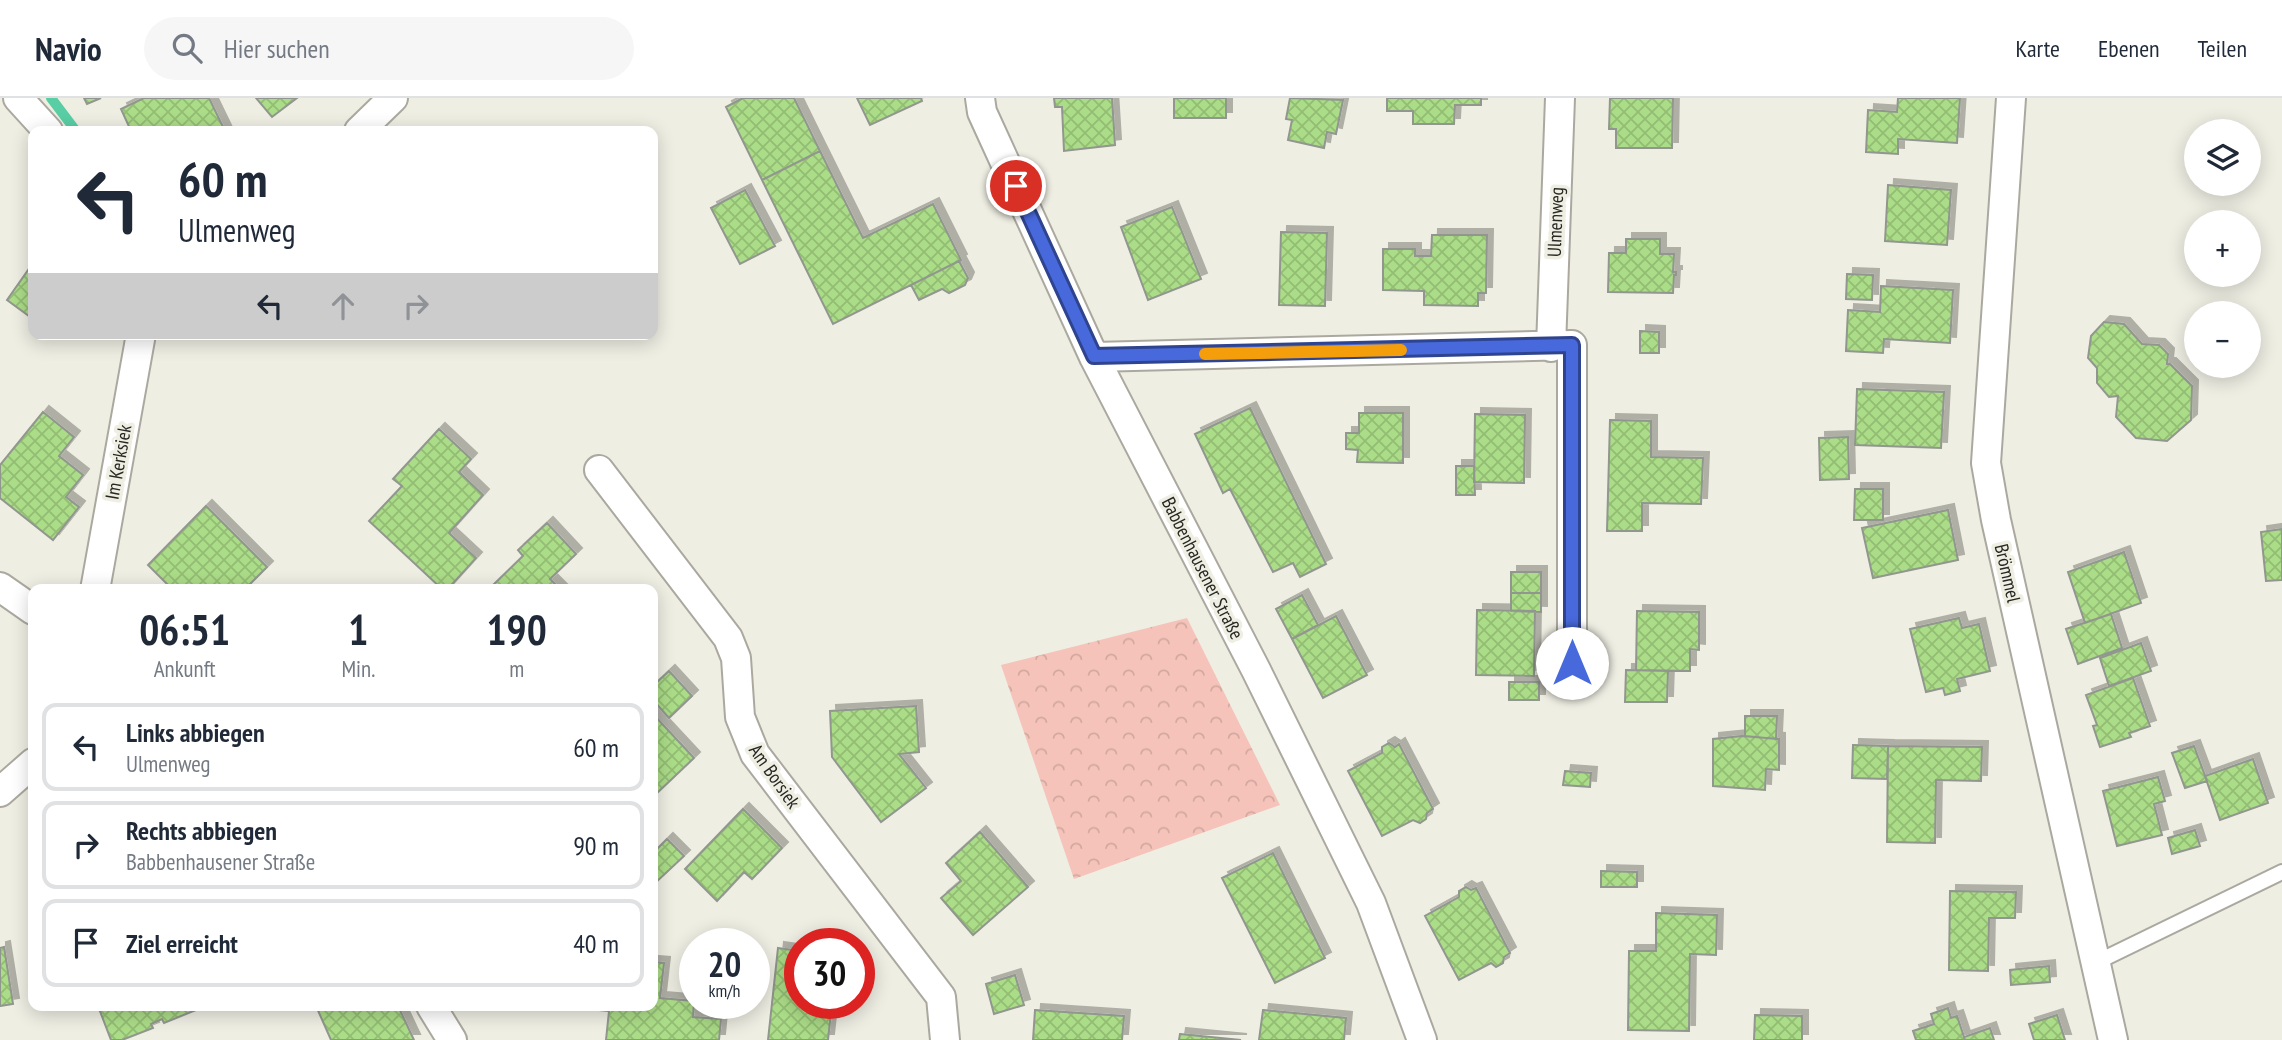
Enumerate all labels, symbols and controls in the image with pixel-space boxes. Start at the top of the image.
search box [144,17,634,80]
text: Navio [35,27,102,70]
icon: search [168,29,206,67]
text: Hier suchen [224,32,330,65]
text: Karte [2016,33,2060,64]
text: Ebenen [2098,33,2160,64]
text: Teilen [2198,33,2247,64]
map controls [2184,119,2261,378]
button: layers [2184,119,2261,196]
text: 60 m [178,147,267,211]
icon: left [63,154,154,245]
pin [986,156,1046,216]
icon: arrive [997,167,1035,205]
street label: Ulmenweg [1542,187,1568,257]
text: Ulmenweg [178,209,296,251]
button: + [2184,210,2261,287]
icon: left [251,287,289,325]
icon: ahead [324,287,362,325]
icon: right [397,287,435,325]
button: − [2184,301,2261,378]
street label: Im Kerksiek [100,422,136,501]
street label: Babbenhausener Straße [1157,493,1249,643]
street label: Brömmel [1990,541,2026,605]
text: 06:51 [139,602,230,657]
text: 1 [348,602,368,657]
text: 190 [487,602,547,657]
position arrow [1535,626,1609,700]
text: Ankunft [154,654,216,683]
text: Min. [341,654,375,683]
text: m [509,654,524,683]
text: Links abbiegen [126,716,265,749]
icon: left [67,728,105,766]
text: 60 m [573,731,619,764]
street label: Am Borsiek [744,739,806,814]
text: Ulmenweg [126,749,211,778]
text: Rechts abbiegen [126,814,277,847]
icon: right [67,826,105,864]
text: 90 m [573,829,619,862]
text: Babbenhausener Straße [126,847,315,876]
icon: arrive [67,924,105,962]
text: Ziel erreicht [126,927,238,960]
text: 40 m [573,927,619,960]
speed limit sign: 30 [784,928,875,1019]
text: 20 [708,941,741,987]
text: km/h [709,979,740,1002]

